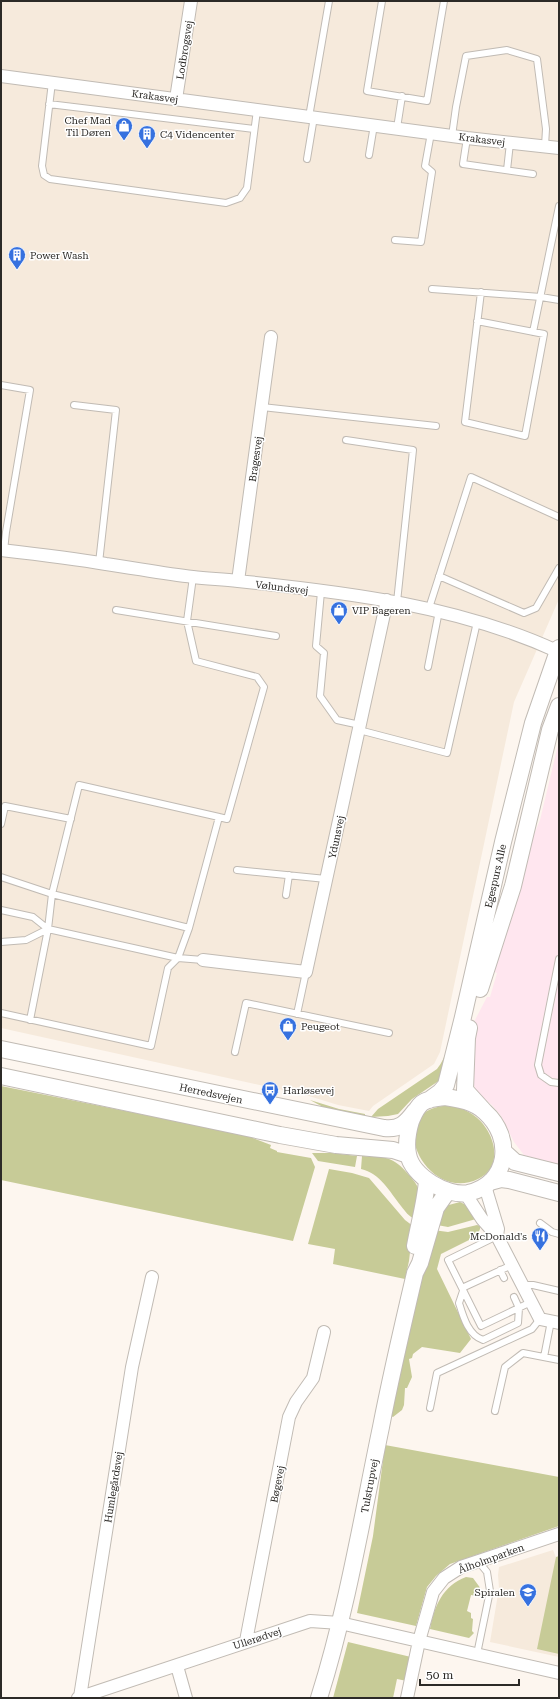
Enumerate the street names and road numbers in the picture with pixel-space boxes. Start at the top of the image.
street label: Lodbrogsvej [174,20,195,80]
street label: Krakasvej [131,88,179,105]
street label: Krakasvej [458,131,506,148]
street label: Bragesvej [247,436,264,482]
street label: Vølundsvej [255,579,309,596]
street label: Ydunsvej [327,814,346,860]
street label: Egespurs Alle [483,843,508,909]
street label: Herredsvejen [178,1081,244,1106]
street label: Humlegårdsvej [102,1451,125,1524]
street label: Tulstrupvej [359,1458,380,1514]
street label: Bøgevej [268,1465,286,1504]
street label: Ålholmparken [457,1540,526,1575]
street label: Ullerødvej [232,1625,283,1651]

